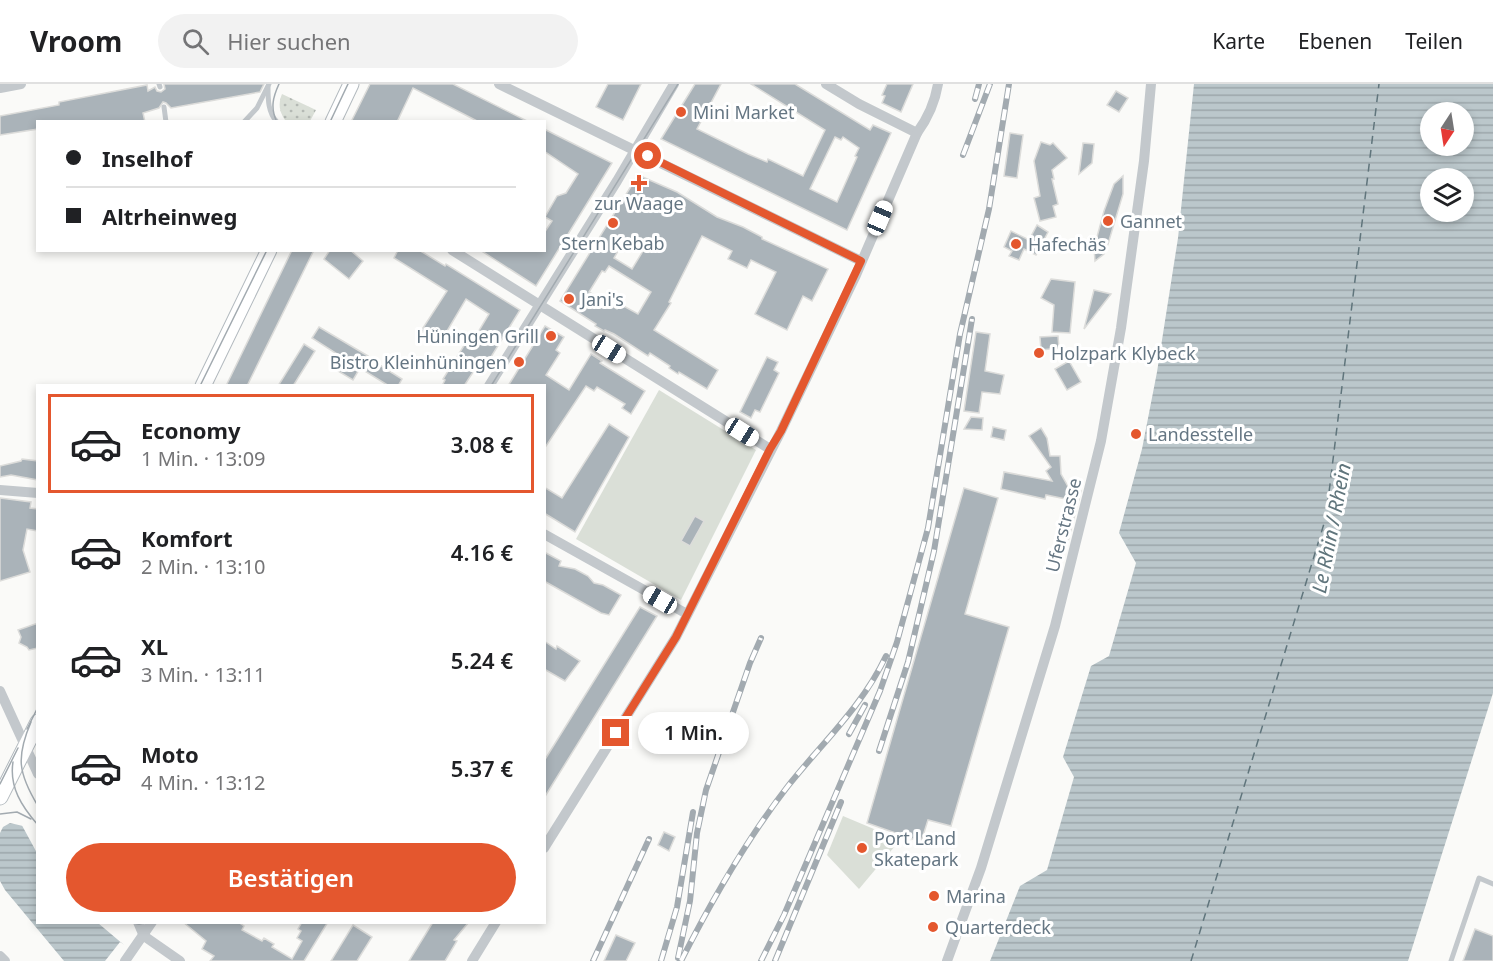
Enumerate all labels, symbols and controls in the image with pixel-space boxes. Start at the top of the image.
search box [158,14,578,68]
text: Vroom [30,22,122,60]
icon: search [179,25,212,58]
text: Hier suchen [227,26,351,56]
text: Karte [1212,27,1265,55]
text: Ebenen [1298,27,1372,55]
text: Teilen [1405,27,1463,55]
place label: Mini Market [693,100,795,124]
north arrow [1420,102,1474,156]
map controls [1420,102,1474,222]
marker: Mini Market [674,105,688,119]
route start [634,142,661,169]
text: Inselhof [102,143,192,173]
button: layers [1420,168,1474,222]
marker: zur Waage [632,176,646,190]
place label: zur Waage [594,191,684,215]
car [865,198,895,238]
text: Altrheinweg [102,201,237,231]
place label: Gannet [1120,209,1183,233]
marker: Gannet [1101,214,1115,228]
marker: Stern Kebab [606,216,620,230]
place label: Stern Kebab [561,231,665,255]
place label: Hafechäs [1028,232,1106,256]
marker: Hafechäs [1009,237,1023,251]
place label: Jani's [579,287,624,311]
marker: Jani's [562,292,576,306]
place label: Hüningen Grill [416,324,539,348]
marker: Hüningen Grill [544,329,558,343]
car [589,332,629,366]
place label: Holzpark Klybeck [1051,341,1196,365]
marker: Holzpark Klybeck [1032,346,1046,360]
place label: Bistro Kleinhüningen [330,350,507,374]
marker: Bistro Kleinhüningen [512,355,526,369]
text: Economy [141,415,240,445]
car [722,415,762,449]
icon: car [69,417,123,471]
place label: Landesstelle [1148,422,1253,446]
marker: Landesstelle [1129,427,1143,441]
text: 3.08 € [451,429,513,459]
text: 1 Min. · 13:09 [141,445,266,472]
water label: Le Rhin / Rhein [1305,461,1357,595]
street label: Uferstrasse [1040,475,1086,575]
text: Komfort [141,523,232,553]
icon: car [69,525,123,579]
text: 4.16 € [451,537,513,567]
text: 2 Min. · 13:10 [141,553,266,580]
car [640,583,680,617]
text: XL [141,631,168,661]
icon: car [69,633,123,687]
text: 5.24 € [451,645,513,675]
text: 3 Min. · 13:11 [141,661,266,688]
callout: 1 Min. [637,712,748,754]
route end [602,719,629,746]
text: 1 Min. [664,719,723,746]
text: Moto [141,739,199,769]
icon: car [69,741,123,795]
text: 5.37 € [451,753,513,783]
text: 4 Min. · 13:12 [141,769,266,796]
place label: Port Land Skatepark [874,826,959,871]
marker: Port Land Skatepark [855,841,869,855]
button: Bestätigen [66,843,516,912]
place label: Marina [946,884,1006,908]
marker: Marina [927,889,941,903]
place label: Quarterdeck [945,915,1051,939]
marker: Quarterdeck [926,920,940,934]

